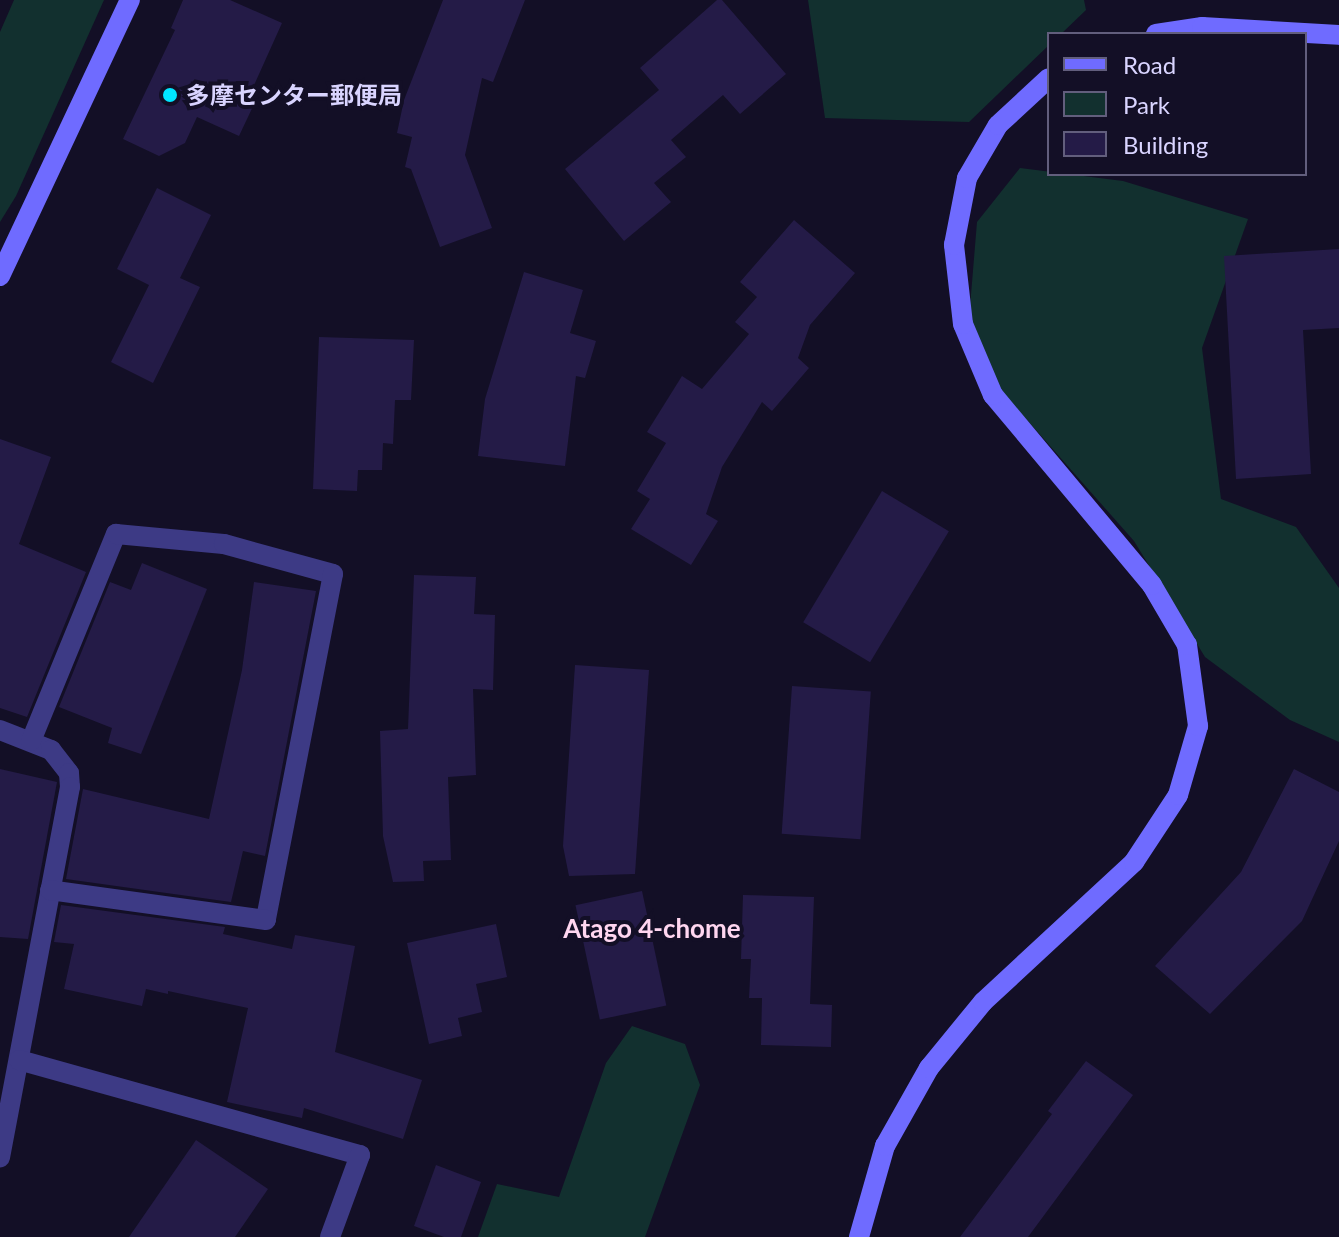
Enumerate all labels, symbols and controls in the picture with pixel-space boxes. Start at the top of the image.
legend [1047,32,1307,176]
text: Road [1123,50,1176,79]
place label: 多摩センター郵便局 [186,81,402,109]
marker: 多摩センター郵便局 [161,86,179,104]
text: Park [1123,90,1170,119]
text: Building [1123,130,1208,159]
district label: Atago 4-chome [563,913,741,945]

